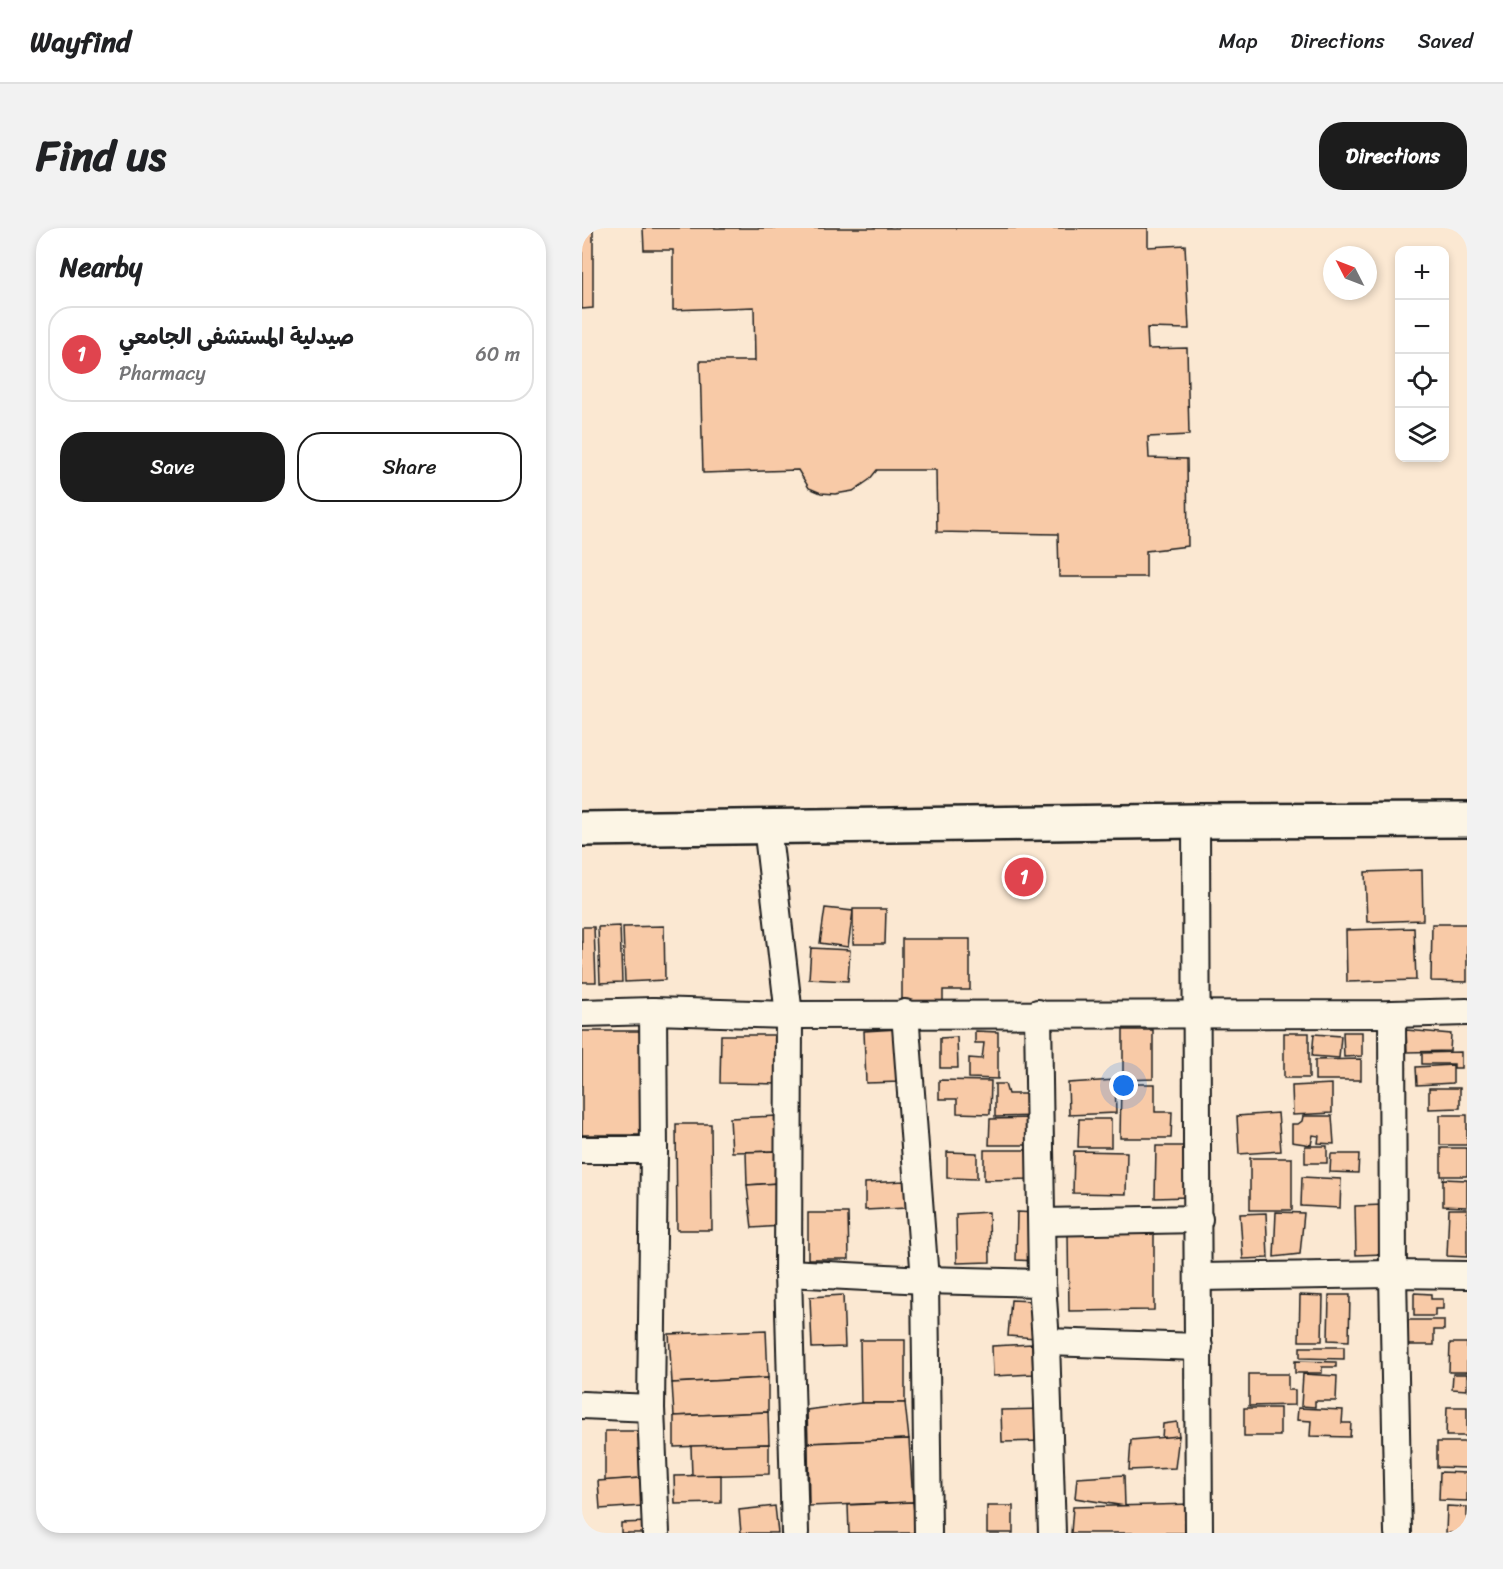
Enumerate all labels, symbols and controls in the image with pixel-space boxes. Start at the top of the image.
text: Wayfind [30,17,131,66]
text: Map [1219,22,1257,60]
text: Directions [1290,22,1385,60]
text: Saved [1418,22,1473,60]
text: Find us [36,119,166,193]
button: Directions [1319,122,1467,190]
text: Nearby [60,244,142,290]
north arrow [1323,246,1377,300]
map controls [1395,246,1449,462]
button: + [1395,246,1449,300]
button: − [1395,300,1449,354]
text: صيدلية المستشفى الجامعي [119,317,354,356]
text: 1 [77,337,86,372]
text: 60 m [475,337,520,372]
button: locate [1395,354,1449,408]
text: Pharmacy [119,356,206,391]
button: layers [1395,408,1449,462]
button: Save [60,432,285,502]
button: Share [297,432,522,502]
pin: 1 [1004,854,1044,900]
your location [1109,1071,1138,1100]

